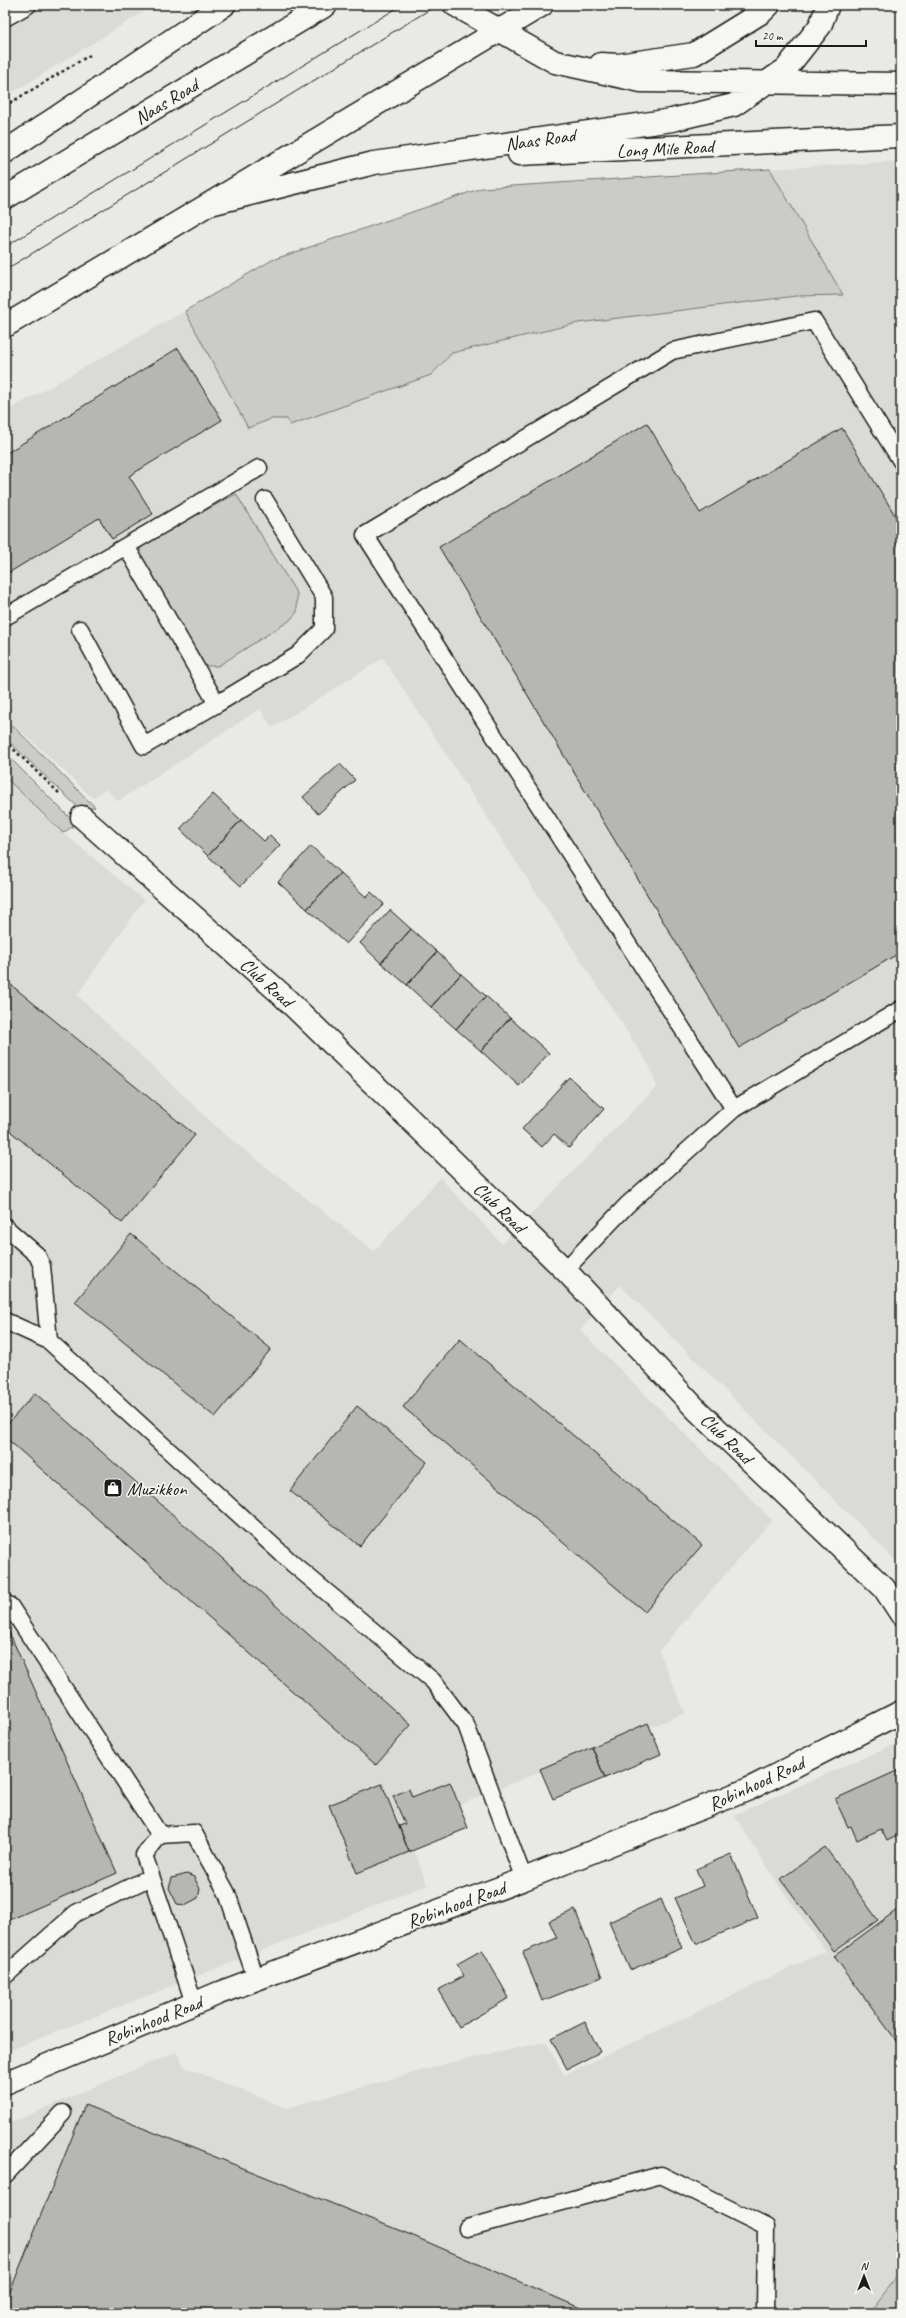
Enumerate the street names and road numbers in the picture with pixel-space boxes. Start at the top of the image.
street label: Naas Road [130,72,206,130]
street label: Naas Road [504,123,580,157]
street label: Long Mile Road [616,134,718,164]
street label: Club Road [235,953,300,1015]
street label: Club Road [468,1177,532,1240]
street label: Club Road [695,1408,759,1471]
street label: Robinhood Road [705,1750,811,1817]
street label: Robinhood Road [404,1875,512,1934]
street label: Robinhood Road [101,1989,209,2051]

